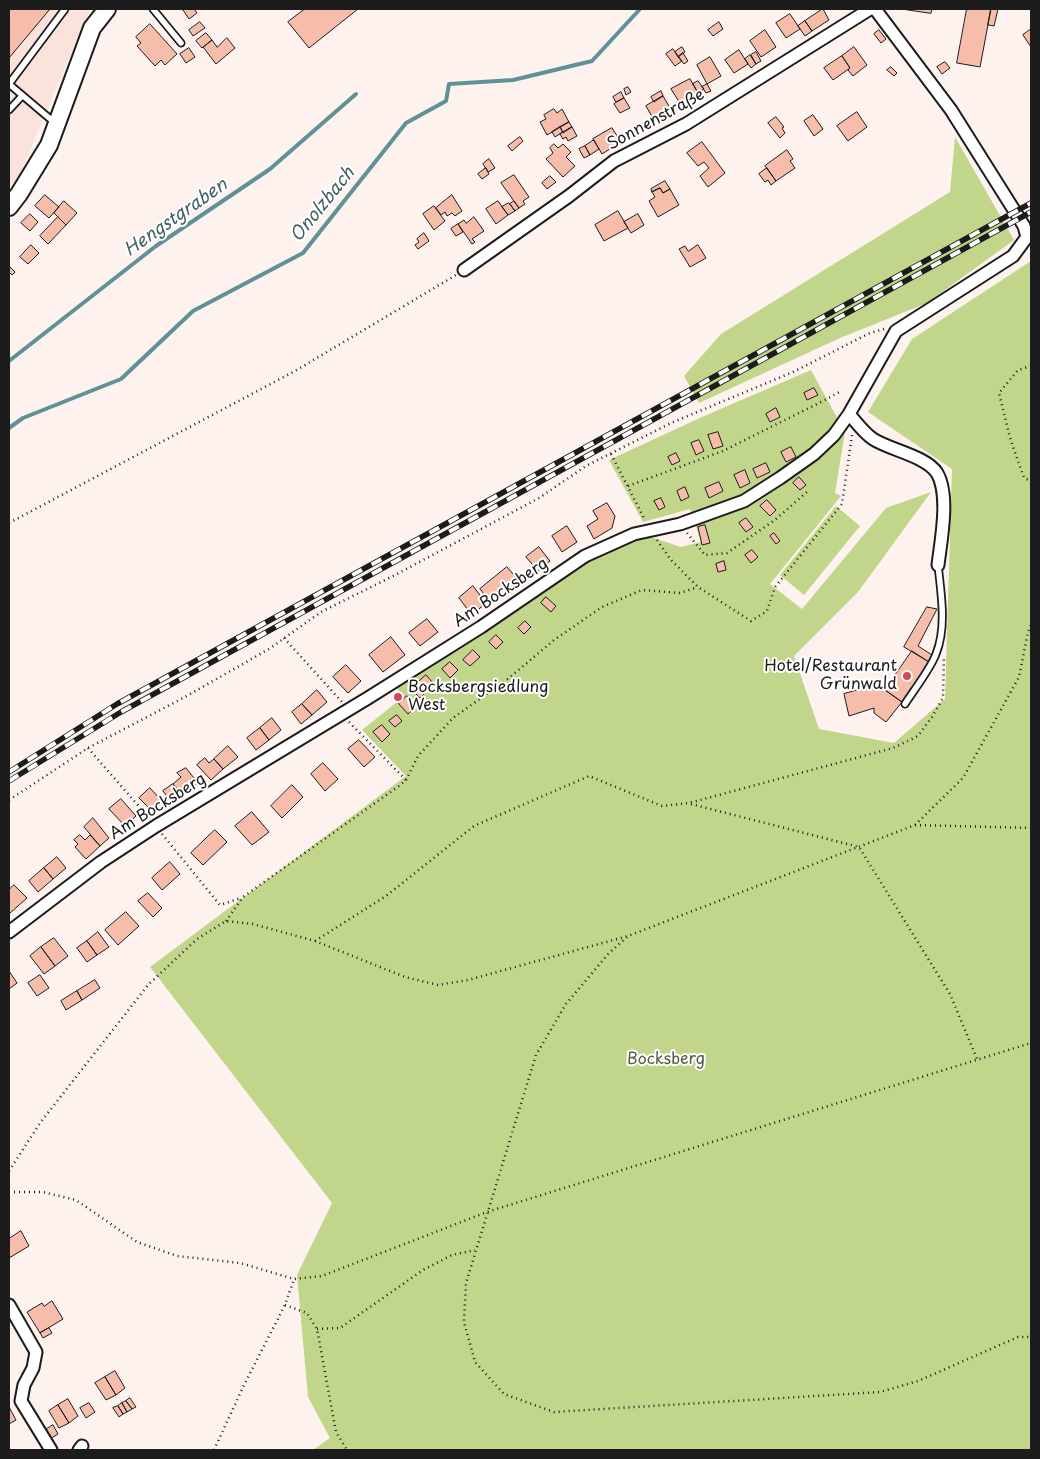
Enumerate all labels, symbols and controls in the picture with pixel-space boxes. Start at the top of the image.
street label: Sonnenstraße [604,85,708,155]
water label: Onolzbach [286,163,360,247]
water label: Hengstgraben [120,174,232,262]
street label: Am Bocksberg [450,554,552,632]
place label: Hotel/Restaurant Grünwald [764,657,897,695]
marker: Hotel/Restaurant Grünwald [901,670,913,682]
place label: Bocksbergsiedlung West [408,678,548,716]
marker: Bocksbergsiedlung West [392,691,404,703]
street label: Am Bocksberg [106,770,210,844]
park label: Bocksberg [627,1050,705,1070]

